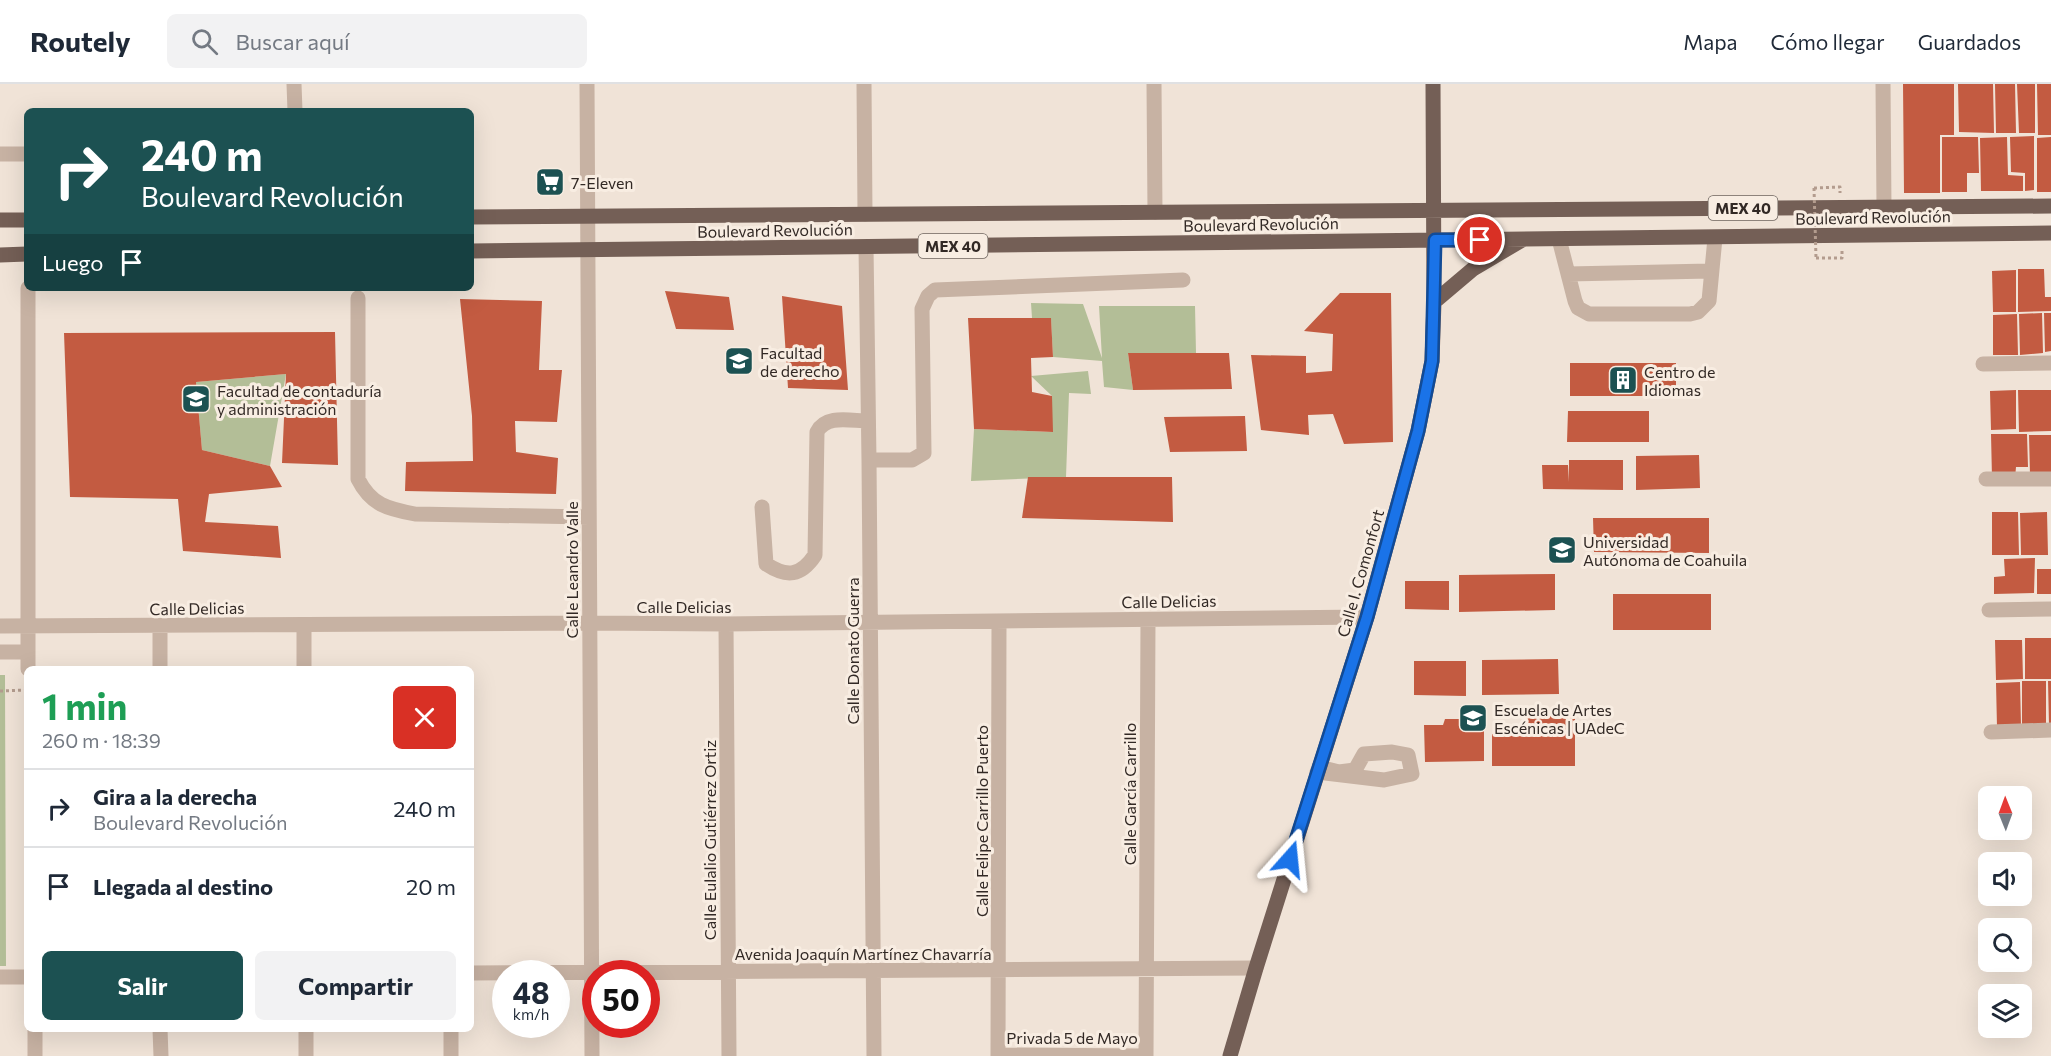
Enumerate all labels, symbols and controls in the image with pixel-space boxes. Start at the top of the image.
search box [167,14,587,68]
text: Routely [30,24,131,58]
icon: search [188,25,221,58]
text: Buscar aquí [236,28,350,55]
text: Mapa [1683,29,1738,54]
text: Cómo llegar [1771,29,1885,54]
text: Guardados [1918,29,2021,54]
text: 240 m [141,128,263,180]
icon: right [42,132,120,210]
supermarket icon: 7-Eleven [534,166,566,198]
place label: 7-Eleven [571,173,634,192]
text: Boulevard Revolución [141,180,404,213]
road number: MEX 40 [1708,196,1778,220]
street label: Boulevard Revolución [1795,206,1951,228]
street label: Boulevard Revolución [1183,213,1339,235]
pin [1454,214,1505,265]
street label: Boulevard Revolución [697,219,853,241]
icon: arrive [1463,223,1496,256]
road number: MEX 40 [918,234,988,258]
icon: arrive [115,246,148,279]
text: Luego [42,249,103,276]
place label: Facultad de derecho [760,343,840,380]
school or university icon: Facultad de derecho [723,345,755,377]
place label: Centro de Idiomas [1644,362,1716,399]
building icon: Centro de Idiomas [1607,364,1639,396]
place label: Facultad de contaduría y administración [217,381,382,418]
school or university icon: Facultad de contaduría y administración [180,383,212,415]
street label: Calle Leandro Valle [562,501,581,639]
street label: Calle I. Comonfort [1333,507,1387,639]
place label: Universidad Autónoma de Coahuila [1583,532,1747,569]
school or university icon: Universidad Autónoma de Coahuila [1546,534,1578,566]
street label: Calle Donato Guerra [843,577,862,725]
street label: Calle Delicias [1121,591,1217,611]
street label: Calle Delicias [636,597,732,616]
street label: Calle Delicias [149,598,245,618]
text: 1 min [42,683,127,727]
button: close [393,686,456,749]
place label: Escuela de Artes Escénicas | UAdeC [1494,700,1625,737]
school or university icon: Escuela de Artes Escénicas | UAdeC [1457,702,1489,734]
street label: Calle García Carrillo [1120,723,1139,865]
street label: Calle Felipe Carrillo Puerto [972,725,991,917]
text: 260 m · 18:39 [42,728,161,752]
street label: Calle Eulalio Gutiérrez Ortiz [700,740,719,940]
text: Gira a la derecha [93,783,257,810]
north arrow [1978,786,2032,840]
map controls [1978,786,2032,1038]
icon: right [42,792,75,825]
text: 240 m [393,795,456,822]
text: Boulevard Revolución [93,810,288,834]
position arrow [1258,827,1322,891]
button: sound [1978,852,2032,906]
icon: arrive [42,870,75,903]
text: Llegada al destino [93,873,273,900]
text: 20 m [406,873,456,900]
button: search [1978,918,2032,972]
street label: Avenida Joaquín Martínez Chavarría [734,944,992,963]
button: Salir [42,951,243,1020]
button: Compartir [255,951,456,1020]
speed limit sign: 50 [582,960,660,1038]
text: 48 [513,973,549,1010]
button: layers [1978,984,2032,1038]
text: km/h [513,1005,549,1023]
street label: Privada 5 de Mayo [1006,1028,1138,1047]

